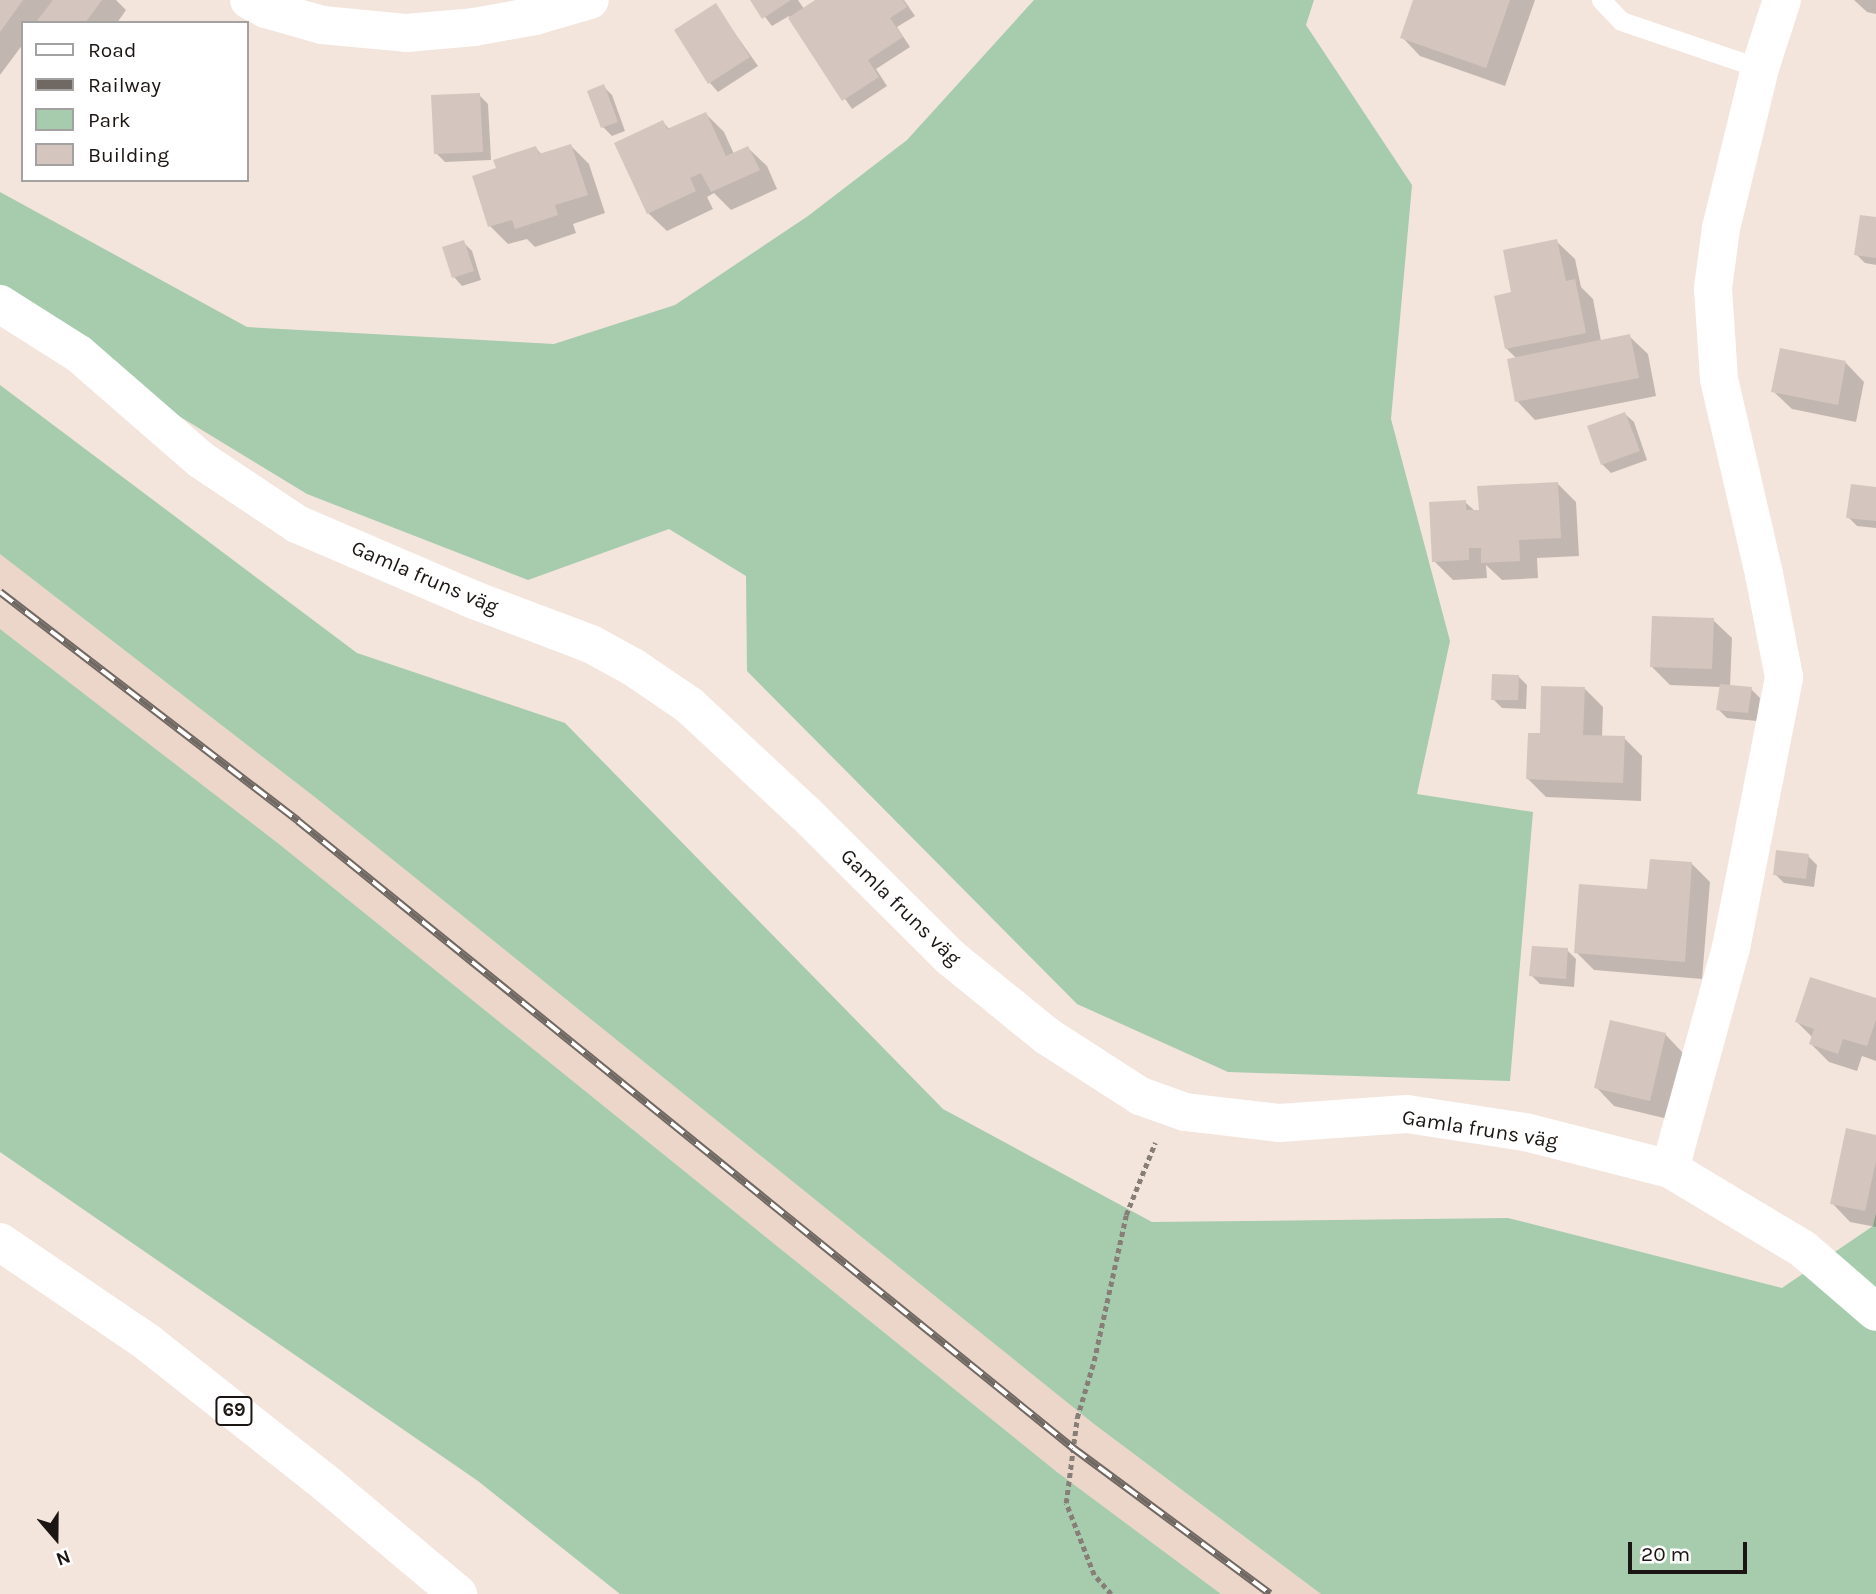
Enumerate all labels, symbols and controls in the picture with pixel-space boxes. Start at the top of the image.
legend [21,21,248,182]
text: Road [88,38,136,62]
text: Railway [88,73,161,97]
text: Park [88,108,131,132]
text: Building [88,143,169,167]
street label: Gamla fruns väg [348,535,502,619]
street label: Gamla fruns väg [836,843,966,971]
street label: Gamla fruns väg [1400,1104,1560,1154]
road number: 69 [215,1396,253,1427]
north arrow [21,1503,91,1573]
scale bar [1631,1528,1750,1572]
text: 20 m [1641,1542,1690,1566]
text: N [53,1545,73,1570]

